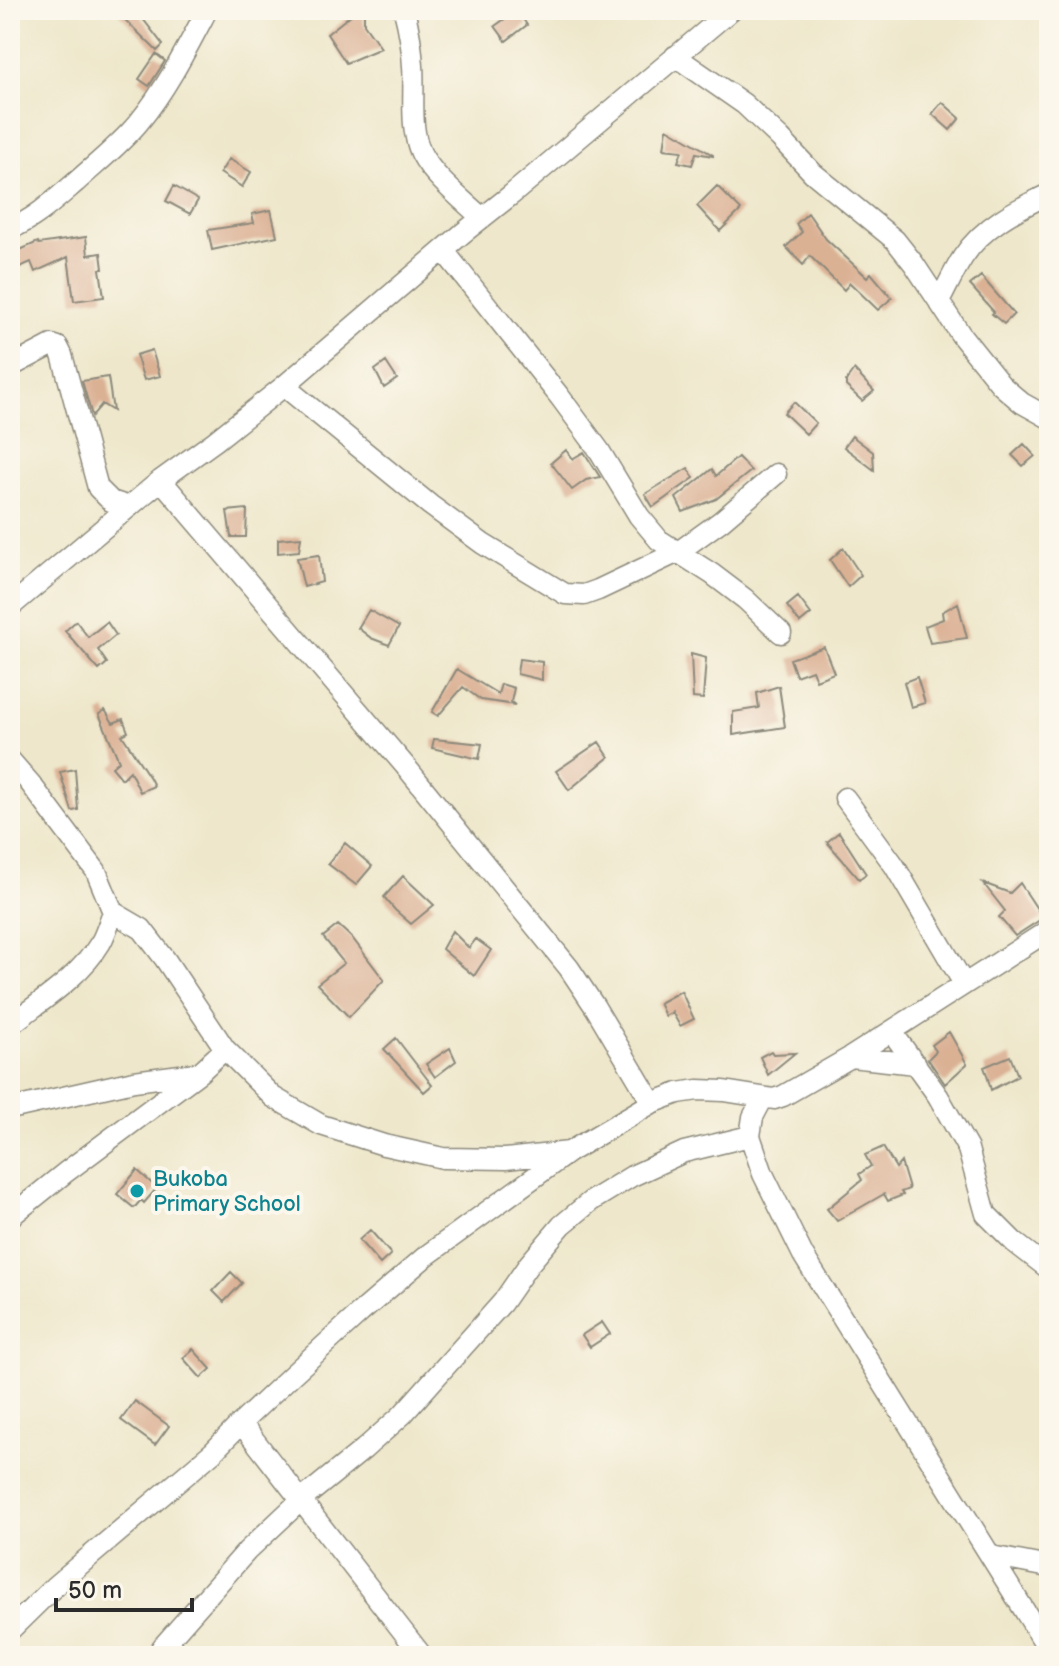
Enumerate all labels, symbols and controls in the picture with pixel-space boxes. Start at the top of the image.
place label: Bukoba Primary School [153,1166,301,1218]
marker: Bukoba Primary School [128,1182,146,1200]
scale bar [56,1562,192,1612]
text: 50 m [68,1576,122,1605]

